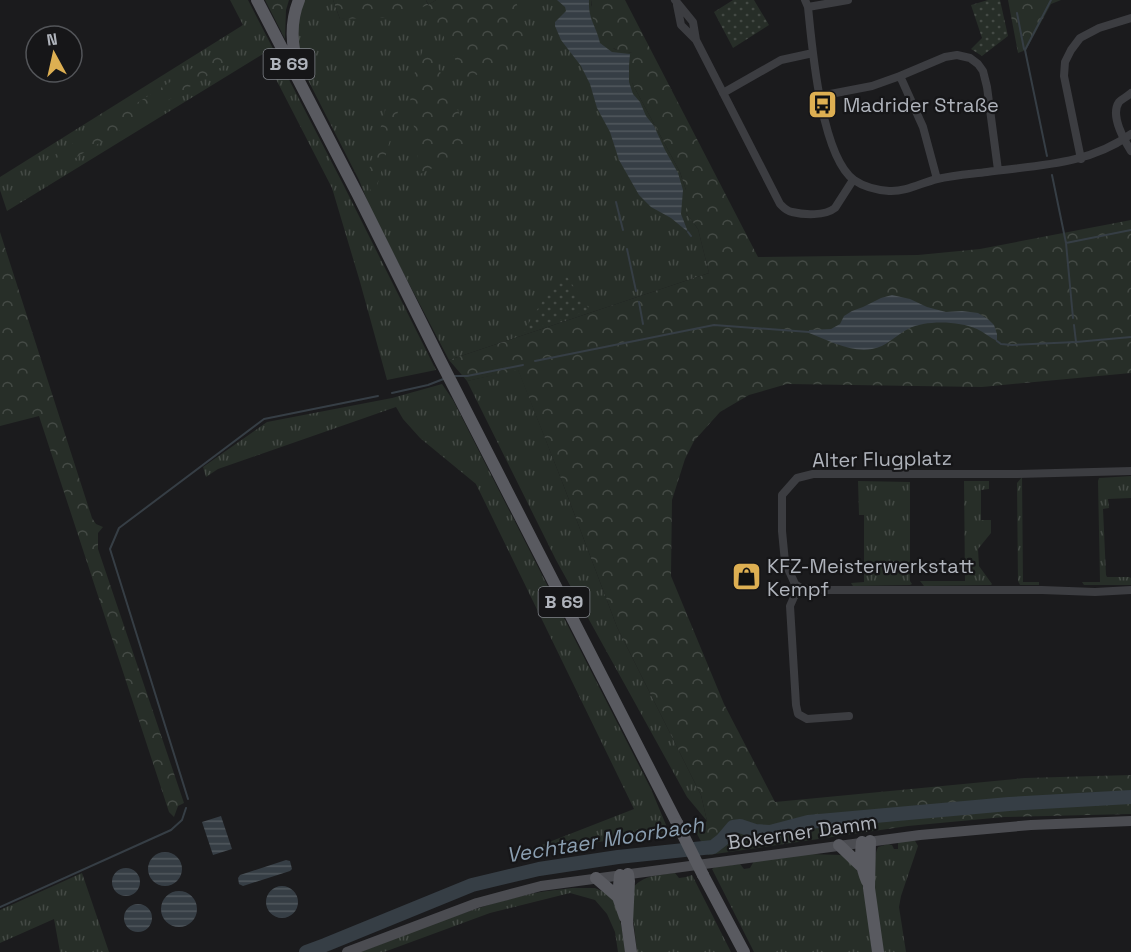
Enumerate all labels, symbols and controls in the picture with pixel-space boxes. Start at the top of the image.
north arrow [24,24,84,84]
text: N [45,28,59,51]
road number: B 69 [264,49,314,79]
bus stop icon: Madrider Straße [806,89,838,121]
place label: Madrider Straße [843,92,999,118]
street label: Alter Flugplatz [812,445,952,473]
place label: KFZ-Meisterwerkstatt Kempf [767,553,975,602]
shop icon: KFZ-Meisterwerkstatt Kempf [730,561,762,593]
road number: B 69 [538,587,590,617]
street label: Bokerner Damm [725,809,879,855]
water label: Vechtaer Moorbach [504,810,707,868]

